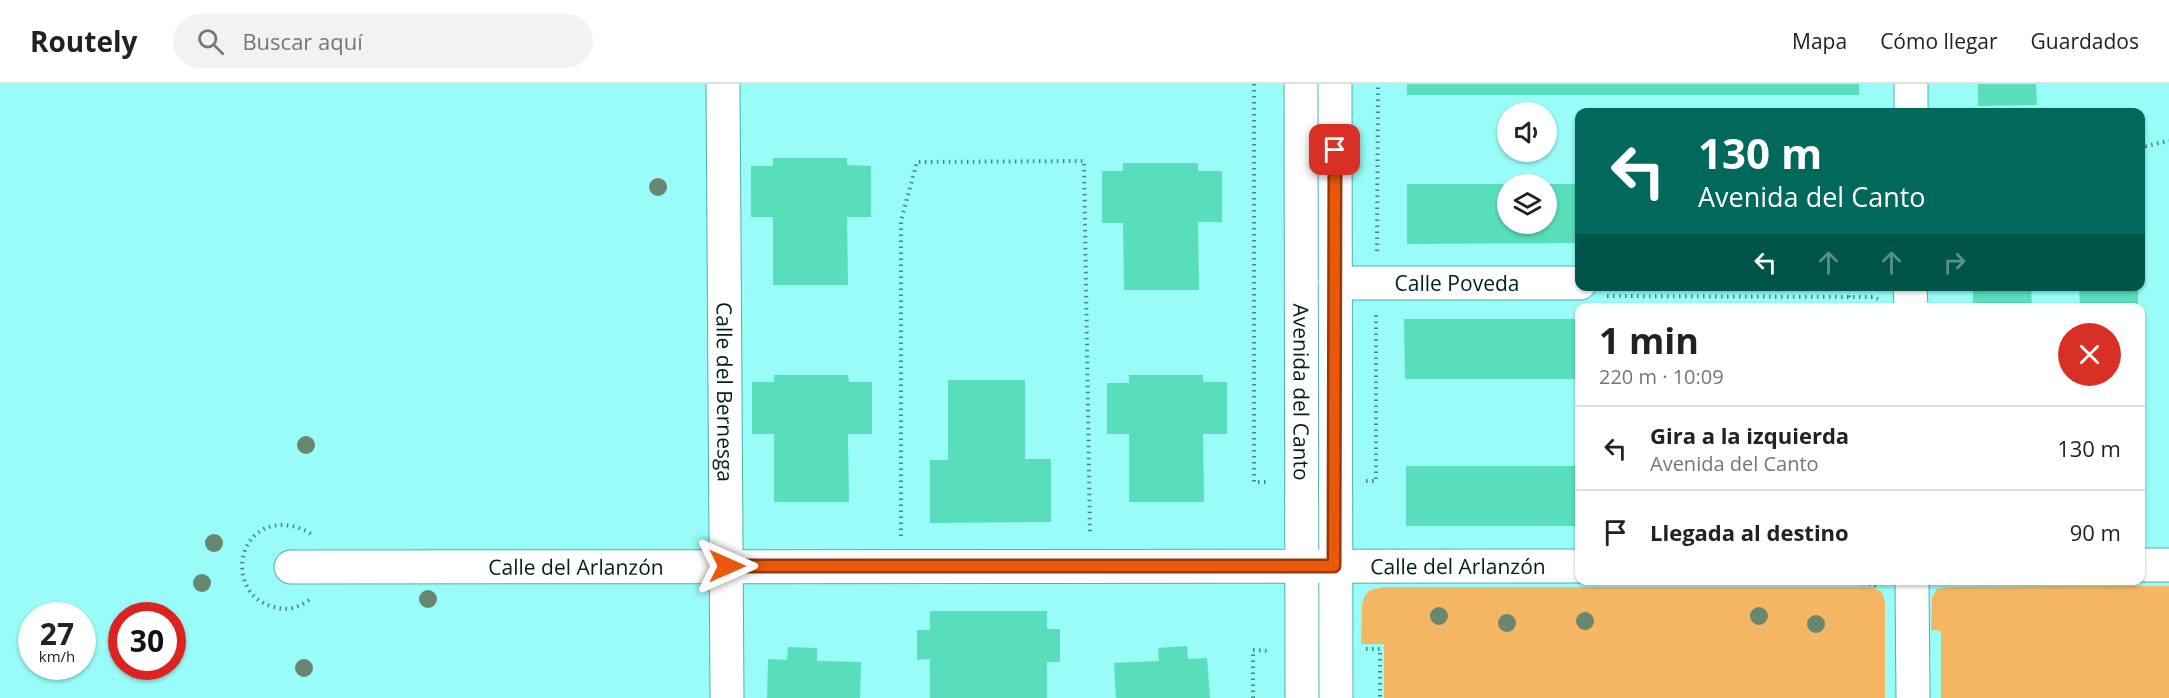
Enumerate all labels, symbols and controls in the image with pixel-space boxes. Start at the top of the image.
search box [173,14,593,68]
text: Routely [30,22,137,60]
icon: search [194,25,227,58]
text: Buscar aquí [242,26,363,56]
text: Mapa [1792,27,1847,55]
text: Cómo llegar [1880,27,1998,55]
text: Guardados [2031,27,2139,55]
map controls [1497,102,1557,234]
button: sound [1497,102,1557,162]
pin [1309,124,1360,175]
text: 130 m [1698,124,1822,181]
icon: left [1599,132,1677,210]
icon: arrive [1318,133,1351,166]
button: layers [1497,174,1557,234]
text: Avenida del Canto [1698,178,1926,215]
icon: left [1749,246,1782,279]
icon: ahead [1812,246,1845,279]
icon: ahead [1875,246,1908,279]
icon: right [1938,246,1971,279]
street label: Calle Poveda [1395,269,1519,297]
street label: Calle del Bernesga [710,302,740,482]
street label: Avenida del Canto [1287,303,1316,481]
text: 1 min [1599,316,1699,365]
button: close [2058,323,2121,386]
text: 220 m · 10:09 [1599,363,1724,390]
text: Gira a la izquierda [1650,420,1849,450]
icon: left [1599,432,1632,465]
text: 130 m [2057,433,2121,463]
text: Avenida del Canto [1650,450,1819,477]
icon: arrive [1599,516,1632,549]
text: Llegada al destino [1650,517,1849,547]
text: 90 m [2070,517,2121,547]
position arrow [695,534,759,598]
street label: Calle del Arlanzón [1370,552,1546,580]
street label: Calle del Arlanzón [488,553,664,581]
speed limit sign: 30 [108,602,186,680]
text: 27 [40,613,74,654]
text: km/h [39,646,75,666]

